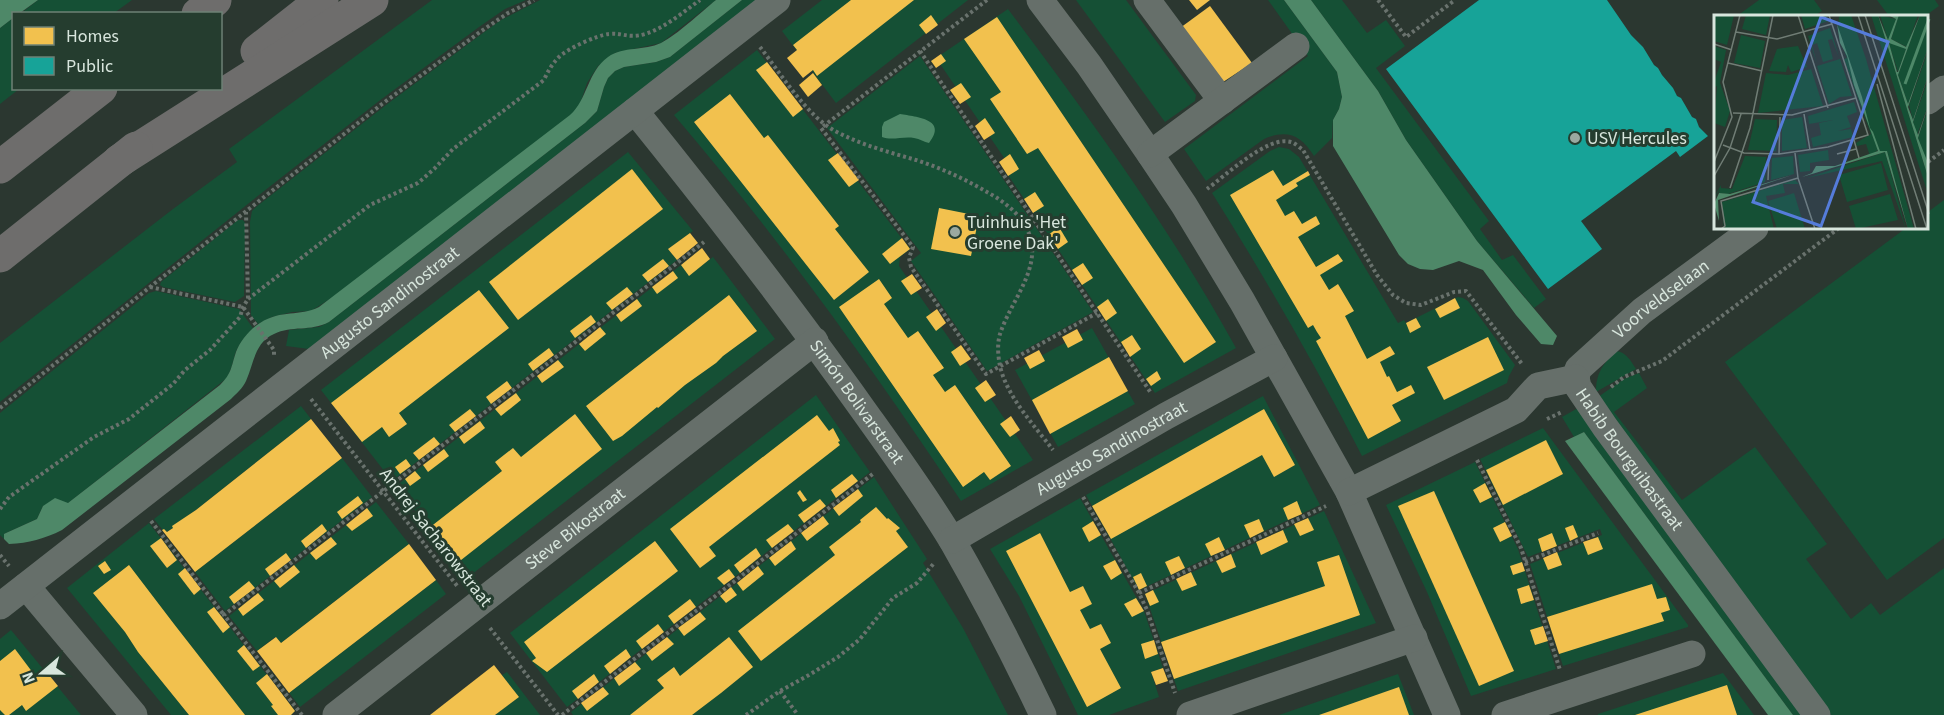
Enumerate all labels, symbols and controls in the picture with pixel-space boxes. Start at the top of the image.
legend [12,12,222,90]
inset map [1714,15,1929,230]
text: Homes [66,24,119,49]
text: Public [66,54,113,79]
place label: USV Hercules [1587,126,1687,151]
marker: USV Hercules [1568,131,1582,145]
place label: Tuinhuis 'Het Groene Dak' [967,210,1066,256]
marker: Tuinhuis 'Het Groene Dak' [948,225,962,239]
street label: Augusto Sandinostraat [315,240,465,365]
street label: Voorveldselaan [1607,254,1715,345]
street label: Simón Bolivarstraat [803,335,910,469]
street label: Habib Bourguibastraat [1569,383,1689,536]
street label: Augusto Sandinostraat [1031,395,1191,502]
street label: Andrej Sacharowstraat [373,463,498,612]
street label: Steve Bikostraat [520,482,631,576]
north arrow [12,643,72,703]
text: N [17,669,41,687]

